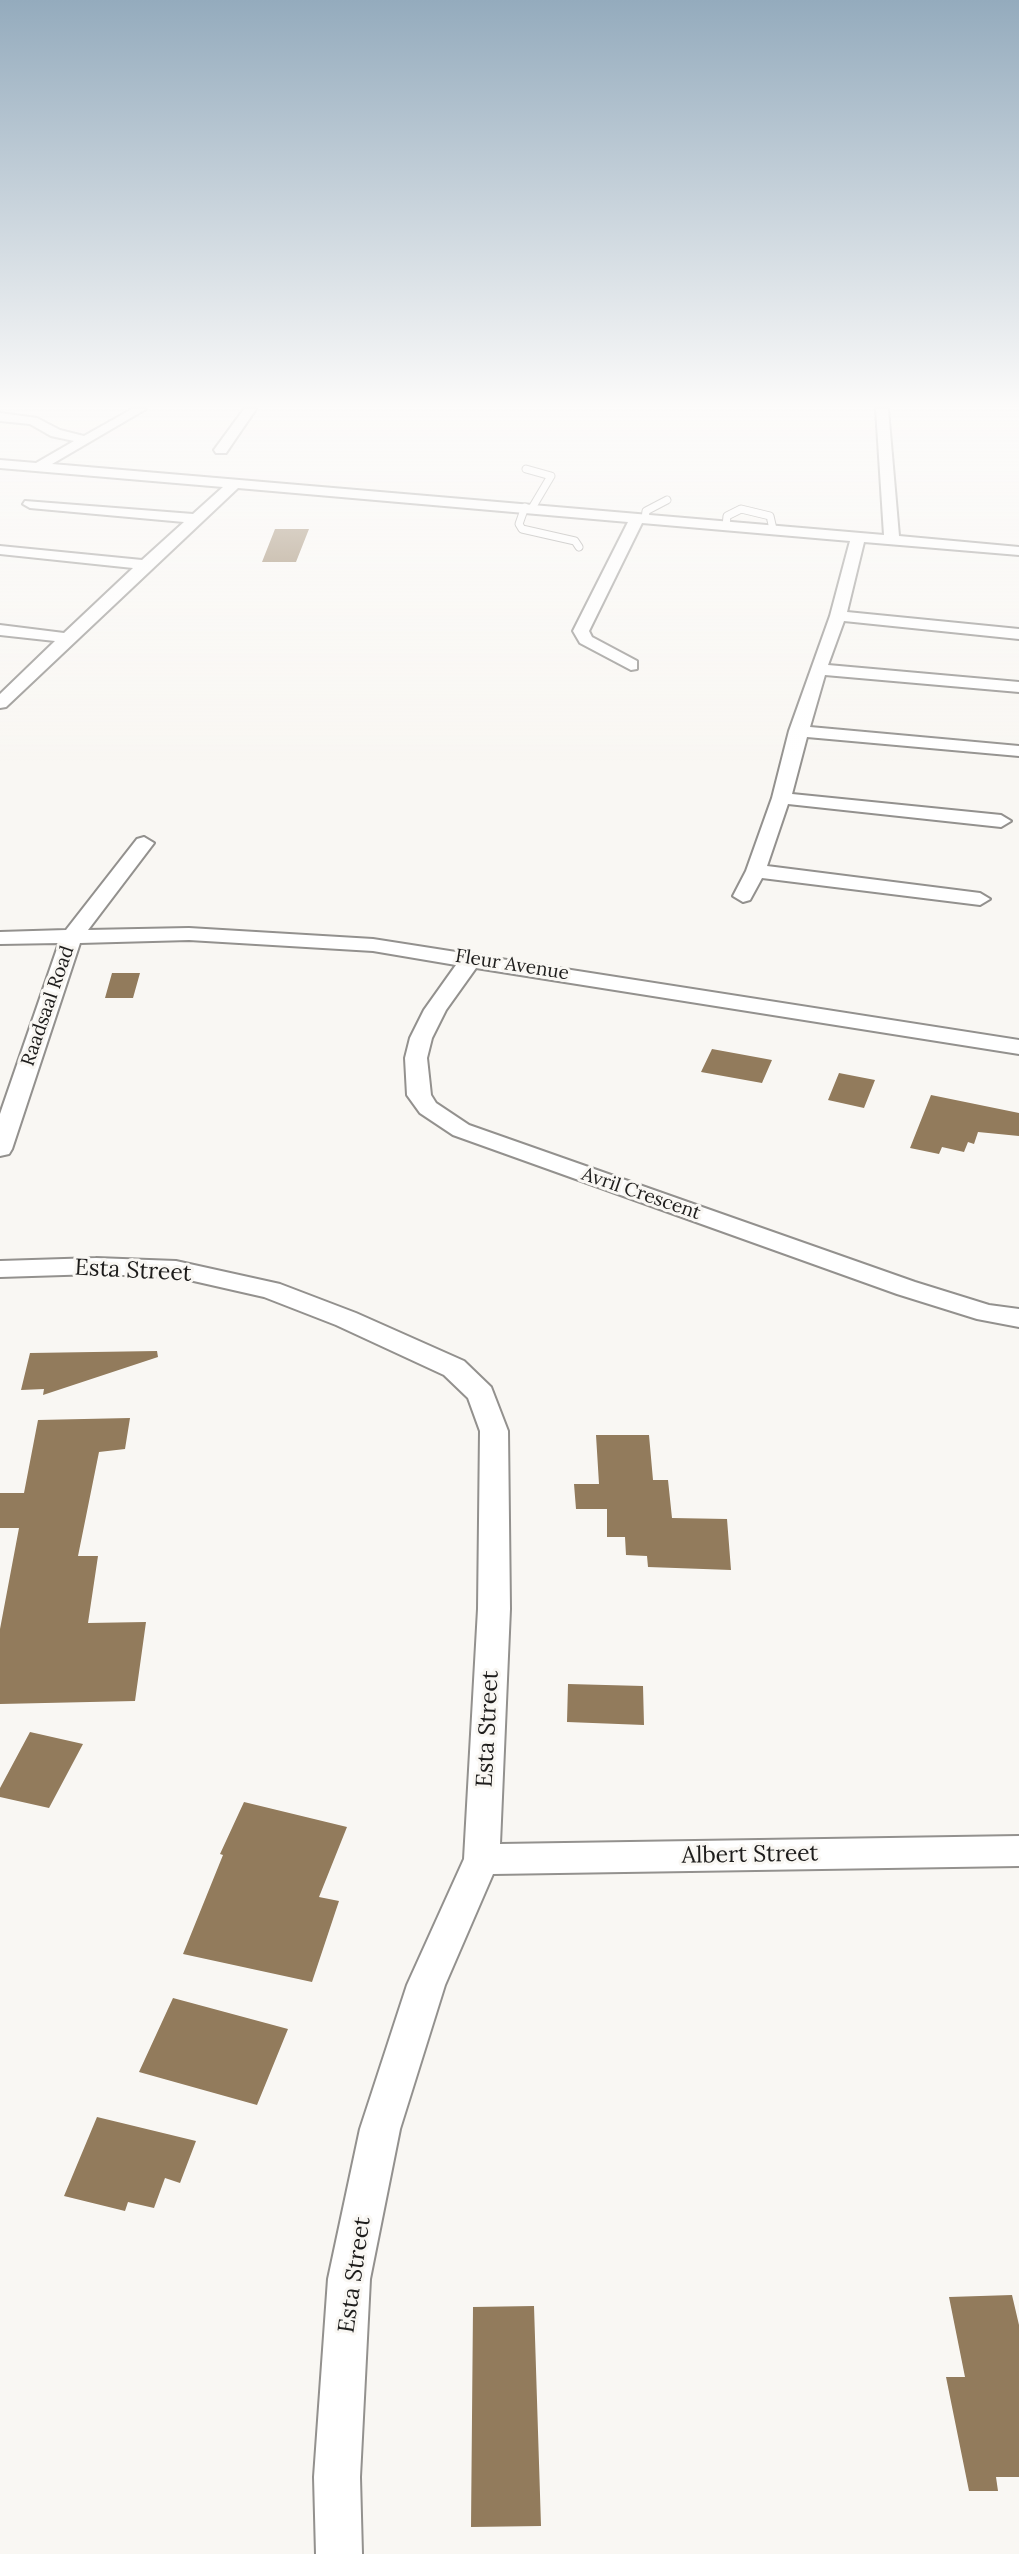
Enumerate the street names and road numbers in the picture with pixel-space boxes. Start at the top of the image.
street label: Raadsaal Road [17,943,79,1069]
street label: Fleur Avenue [453,945,571,985]
street label: Avril Crescent [579,1163,703,1225]
street label: Esta Street [74,1254,192,1288]
street label: Esta Street [471,1670,505,1788]
street label: Albert Street [681,1840,819,1870]
street label: Esta Street [333,2215,377,2335]

